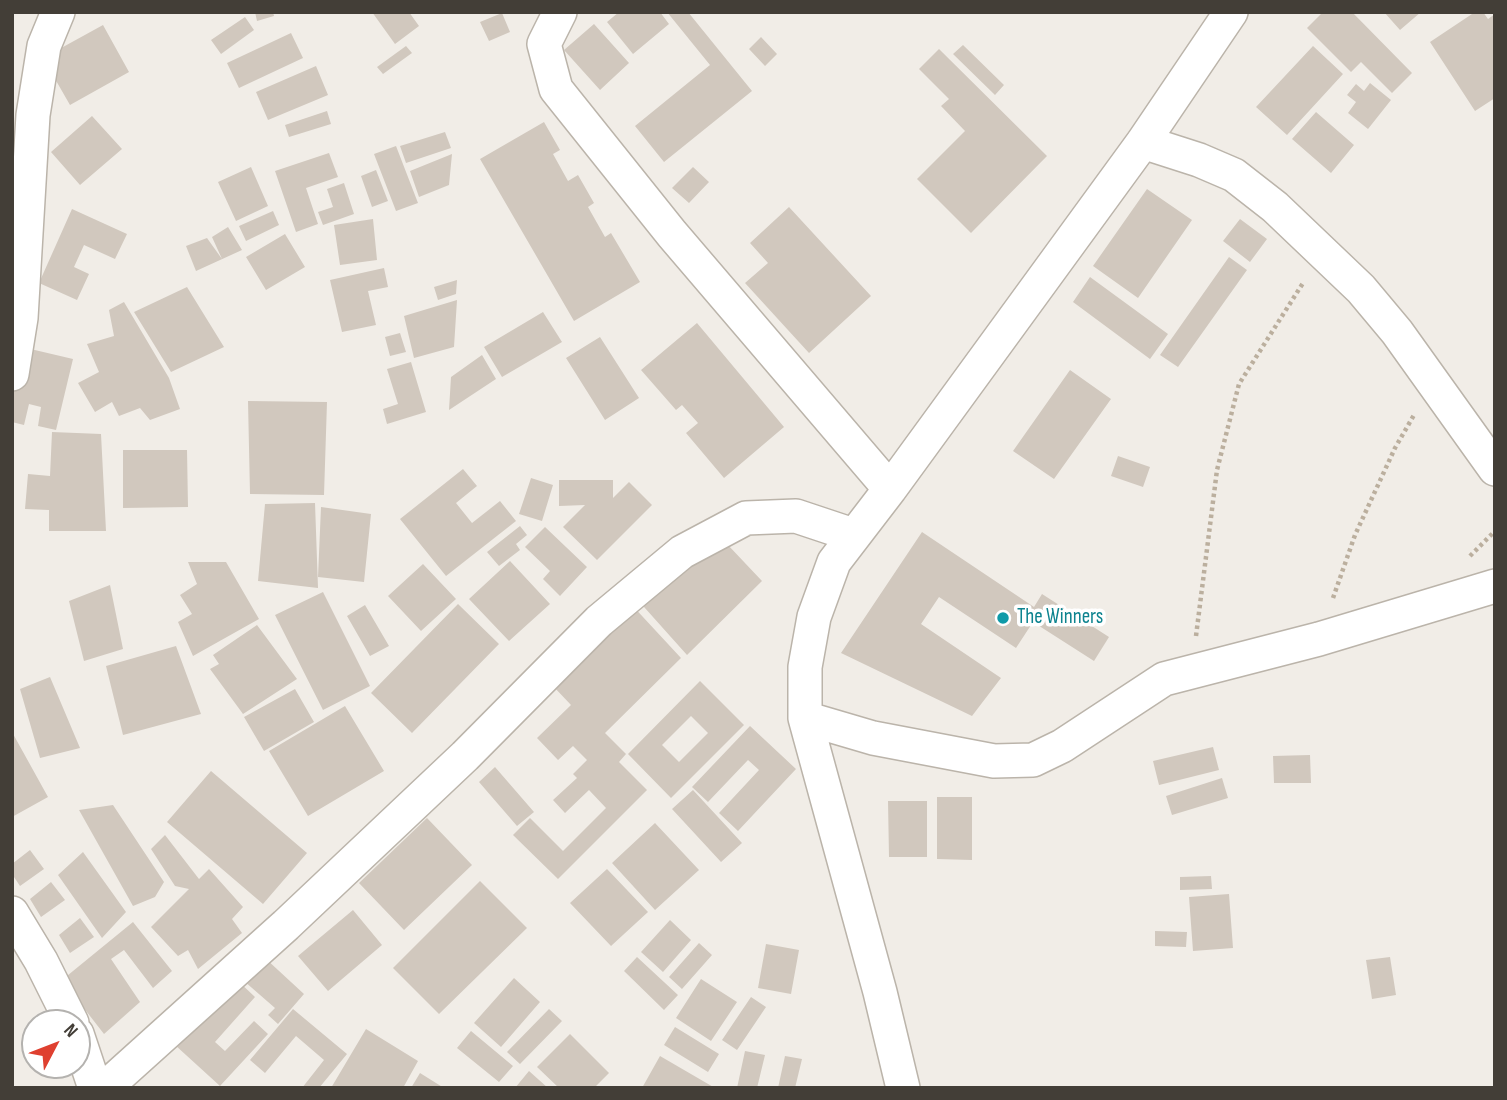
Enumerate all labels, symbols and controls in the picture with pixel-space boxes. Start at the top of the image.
place label: The Winners [1017,605,1103,631]
marker: The Winners [995,610,1011,626]
north arrow [21,1009,91,1079]
text: N [59,1019,82,1042]

